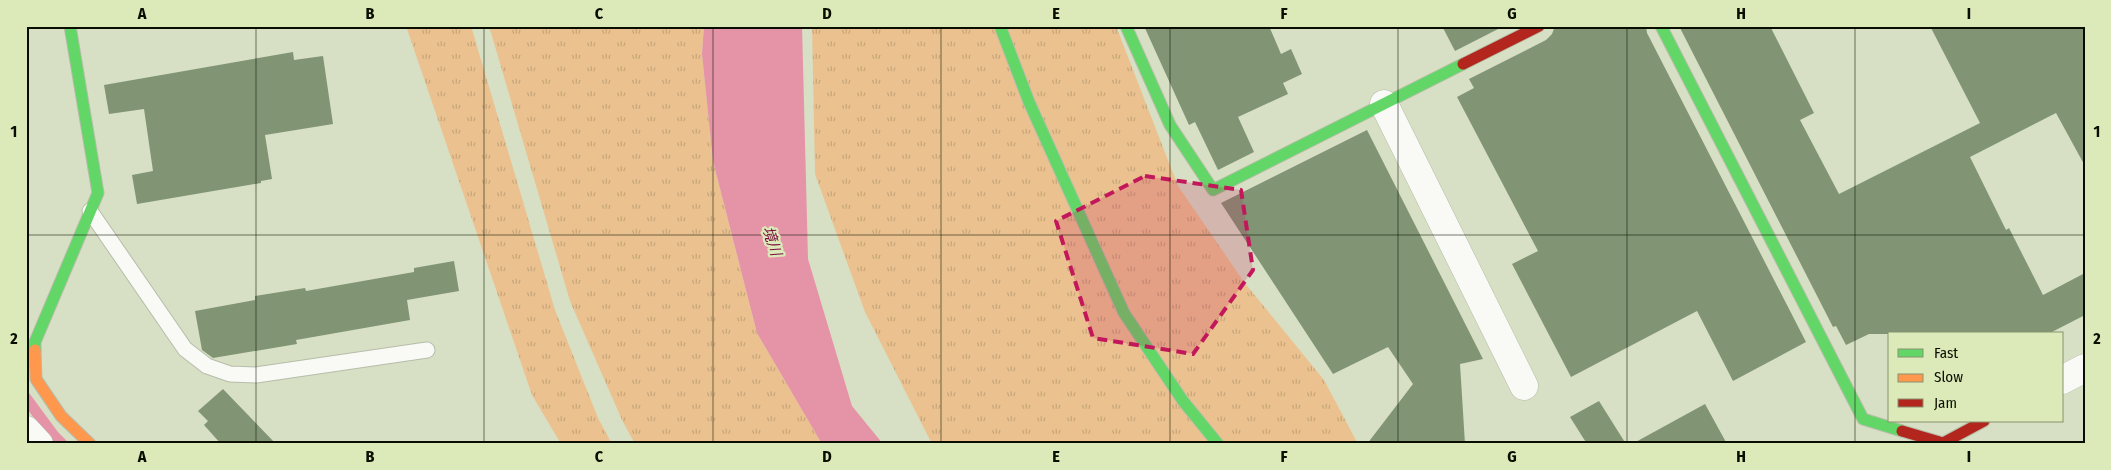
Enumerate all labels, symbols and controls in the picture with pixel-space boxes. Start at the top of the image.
text: A [137,4,147,23]
text: B [366,4,375,23]
text: C [595,4,604,23]
text: D [822,4,832,23]
text: E [1052,4,1060,23]
text: F [1280,4,1288,23]
text: G [1507,4,1517,23]
text: H [1736,4,1746,23]
text: I [1967,4,1971,23]
text: 1 [11,122,17,141]
text: 1 [2094,122,2100,141]
water label: 境川 [759,224,786,260]
text: 2 [9,329,18,348]
text: 2 [2092,329,2101,348]
legend [1888,332,2064,422]
text: Fast [1934,344,1958,362]
text: Slow [1934,368,1963,386]
text: Jam [1934,394,1957,412]
text: A [137,447,147,466]
text: B [366,447,375,466]
text: C [595,447,604,466]
text: D [822,447,832,466]
text: E [1052,447,1060,466]
text: F [1280,447,1288,466]
text: G [1507,447,1517,466]
text: H [1736,447,1746,466]
text: I [1967,447,1971,466]

